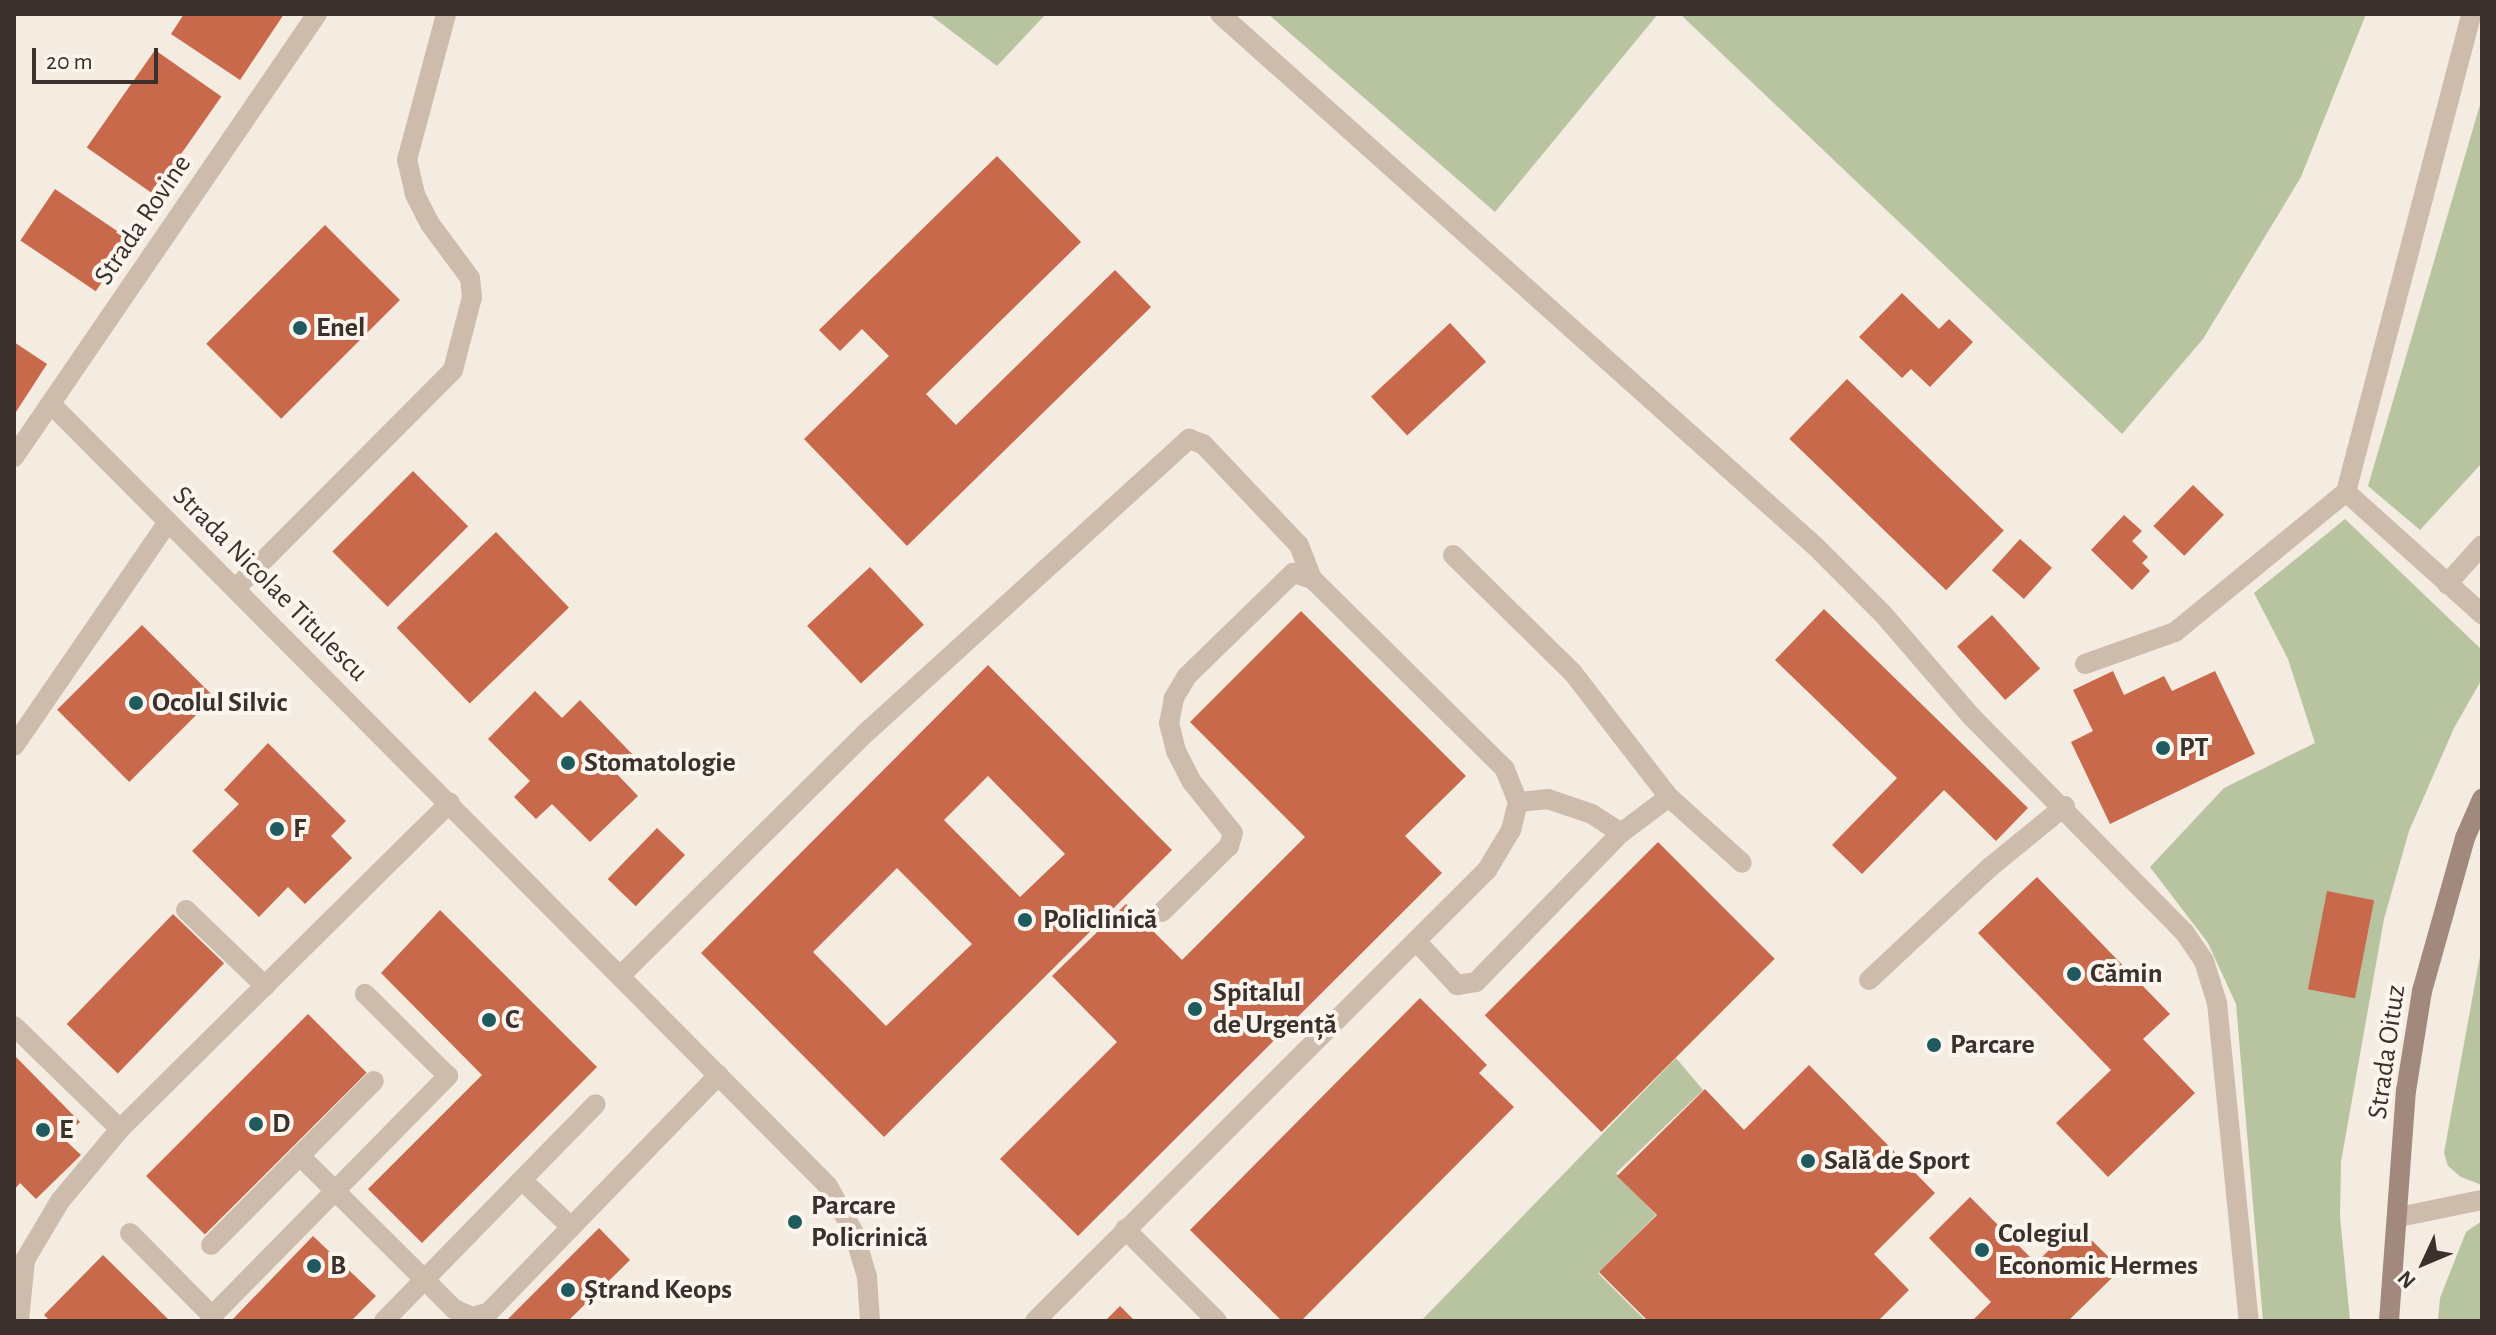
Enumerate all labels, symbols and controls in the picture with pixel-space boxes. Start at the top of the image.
scale bar [36,32,162,82]
text: 20 m [46,50,93,74]
street label: Strada Rovine [87,149,199,291]
place label: Enel [316,311,365,345]
marker: Enel [291,319,309,337]
street label: Strada Nicolae Titulescu [165,479,375,689]
place label: Ocolul Silvic [152,686,287,720]
marker: Ocolul Silvic [127,694,145,712]
place label: PT [2179,731,2209,765]
marker: PT [2154,739,2172,757]
place label: Stomatologie [584,746,736,780]
marker: Stomatologie [559,754,577,772]
place label: F [293,812,306,846]
marker: F [268,820,286,838]
place label: Policlinică [1043,903,1158,937]
marker: Policlinică [1014,909,1036,931]
place label: Cămin [2090,957,2162,991]
marker: Cămin [2065,965,2083,983]
place label: Spitalul de Urgență [1213,976,1337,1042]
street label: Strada Oituz [2361,983,2413,1121]
marker: Spitalul de Urgență [1184,998,1206,1020]
place label: C [505,1003,519,1037]
marker: C [480,1011,498,1029]
place label: Parcare [1950,1028,2035,1062]
marker: Parcare [1925,1036,1943,1054]
place label: D [272,1107,290,1141]
place label: E [59,1113,73,1147]
marker: D [247,1115,265,1133]
marker: E [34,1121,52,1139]
place label: Sală de Sport [1824,1144,1970,1178]
marker: Sală de Sport [1799,1152,1817,1170]
place label: Parcare Policrinică [811,1189,928,1255]
marker: Parcare Policrinică [786,1213,804,1231]
place label: Colegiul Economic Hermes [1998,1217,2198,1283]
north arrow [2384,1223,2464,1303]
marker: Colegiul Economic Hermes [1973,1241,1991,1259]
place label: B [330,1249,346,1283]
marker: B [305,1257,323,1275]
text: N [2394,1267,2420,1293]
place label: Ștrand Keops [584,1273,732,1307]
marker: Ștrand Keops [559,1281,577,1299]

